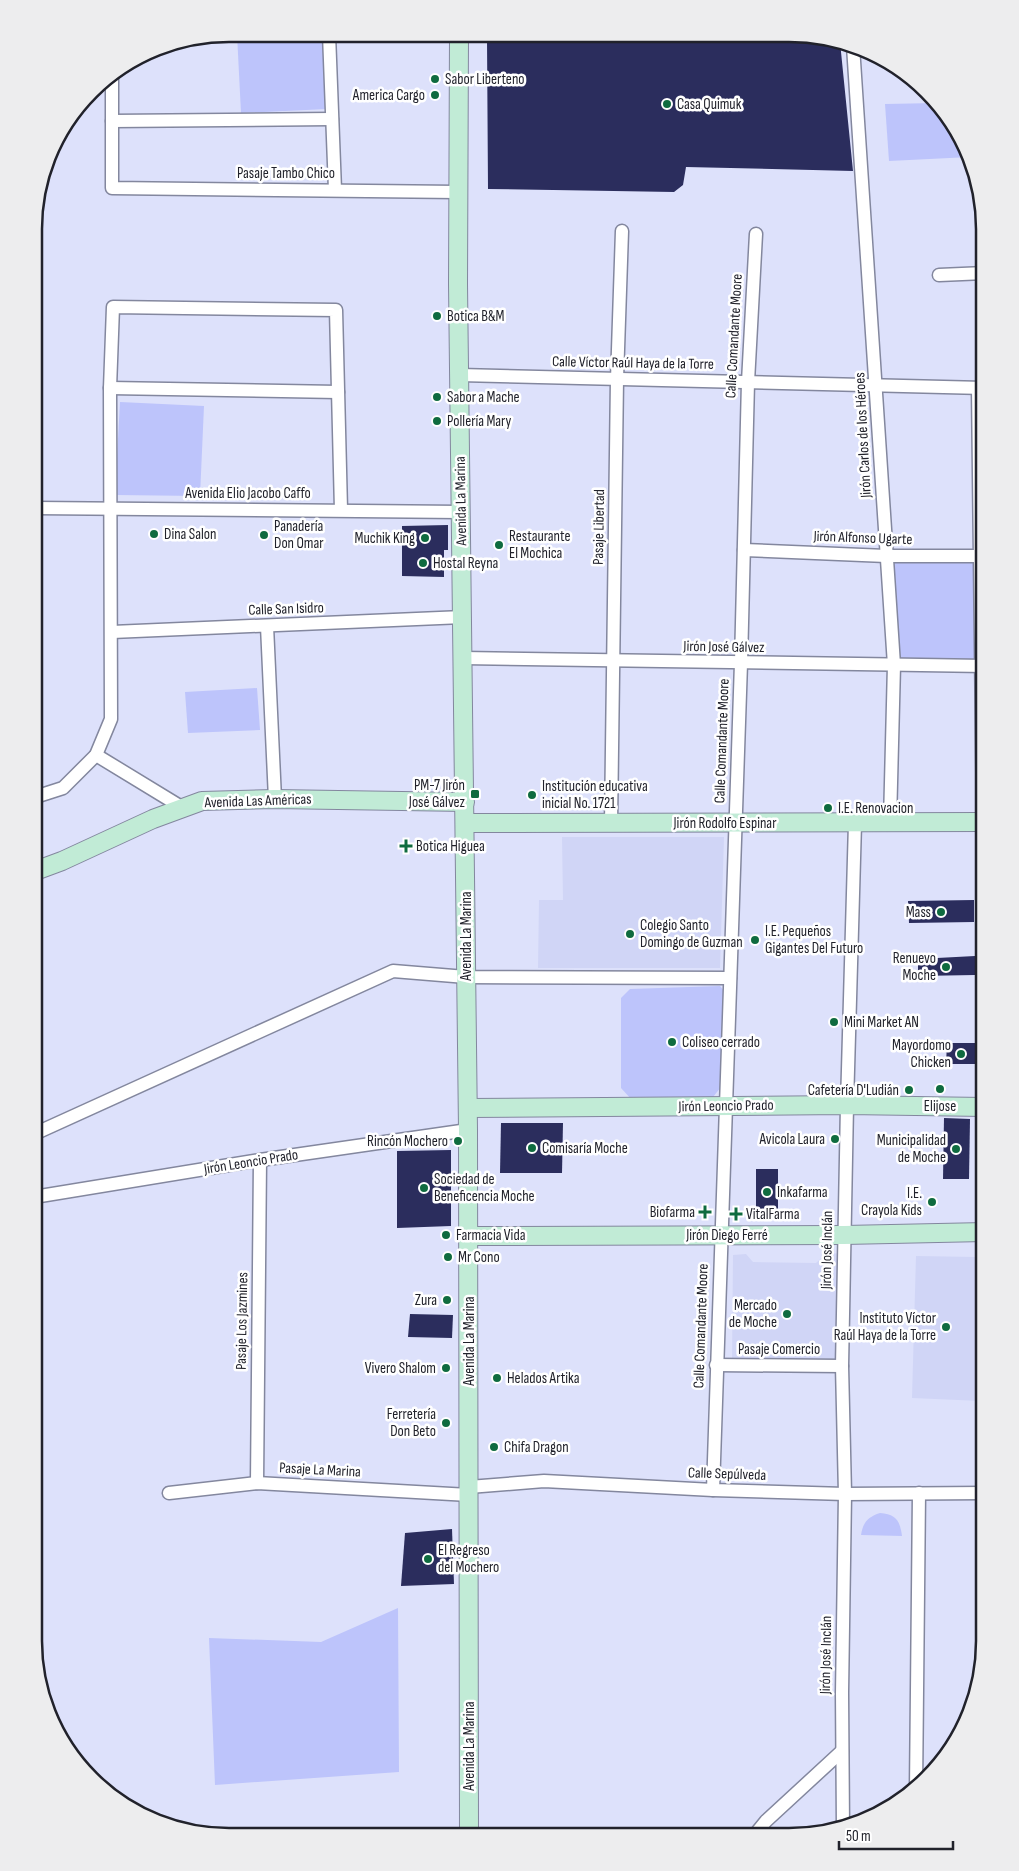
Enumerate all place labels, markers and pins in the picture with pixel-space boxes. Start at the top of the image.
place label: Sabor Liberteno [445,70,525,89]
marker: Sabor Liberteno [429,73,441,85]
place label: America Cargo [352,86,425,105]
marker: America Cargo [429,89,441,101]
place label: Casa Quimuk [677,95,742,114]
marker: Casa Quimuk [661,98,673,110]
place label: Botica B&M [447,307,504,326]
marker: Botica B&M [431,310,443,322]
place label: Sabor a Mache [447,388,520,407]
marker: Sabor a Mache [431,391,443,403]
place label: Pollería Mary [447,412,512,431]
marker: Pollería Mary [431,415,443,427]
place label: Panadería Don Omar [274,517,324,553]
place label: Dina Salon [164,525,216,544]
place label: Restaurante El Mochica [509,527,571,563]
marker: Dina Salon [148,528,160,540]
marker: Panadería Don Omar [258,529,270,541]
place label: Muchik King [354,529,415,548]
marker: Muchik King [419,532,431,544]
marker: Restaurante El Mochica [493,539,505,551]
place label: Hostal Reyna [433,554,499,573]
marker: Hostal Reyna [417,557,429,569]
place label: PM-7 Jirón José Gálvez [408,776,466,812]
place label: Institución educativa inicial No. 1721 [542,777,648,813]
marker: PM-7 Jirón José Gálvez [469,788,481,800]
marker: Institución educativa inicial No. 1721 [526,789,538,801]
place label: I.E. Renovacion [838,799,913,818]
marker: I.E. Renovacion [822,802,834,814]
place label: Botica Higuea [416,837,485,856]
marker: Botica Higuea [400,840,412,852]
place label: Mass [906,903,931,922]
marker: Mass [935,906,947,918]
place label: Colegio Santo Domingo de Guzman [640,916,743,952]
place label: I.E. Pequeños Gigantes Del Futuro [765,922,863,958]
marker: Colegio Santo Domingo de Guzman [624,928,636,940]
marker: I.E. Pequeños Gigantes Del Futuro [749,934,761,946]
place label: Renuevo Moche [893,949,936,985]
marker: Renuevo Moche [940,961,952,973]
place label: Mini Market AN [844,1013,919,1032]
marker: Mini Market AN [828,1016,840,1028]
place label: Coliseo cerrado [682,1033,760,1052]
marker: Coliseo cerrado [666,1036,678,1048]
place label: Mayordomo Chicken [892,1036,951,1072]
marker: Mayordomo Chicken [955,1048,967,1060]
place label: Cafetería D'Ludián [808,1081,899,1100]
marker: Elijose [934,1083,946,1095]
marker: Cafetería D'Ludián [903,1084,915,1096]
place label: Elijose [924,1097,956,1116]
place label: Avicola Laura [759,1130,825,1149]
place label: Municipalidad de Moche [877,1131,946,1167]
place label: Rincón Mochero [367,1132,448,1151]
marker: Avicola Laura [829,1133,841,1145]
marker: Rincón Mochero [452,1135,464,1147]
place label: Comisaría Moche [542,1139,628,1158]
marker: Comisaría Moche [526,1142,538,1154]
marker: Municipalidad de Moche [950,1143,962,1155]
place label: Sociedad de Beneficencia Moche [434,1170,535,1206]
marker: Sociedad de Beneficencia Moche [418,1182,430,1194]
place label: Inkafarma [777,1183,828,1202]
place label: I.E. Crayola Kids [861,1184,922,1220]
marker: Inkafarma [761,1186,773,1198]
marker: I.E. Crayola Kids [926,1196,938,1208]
place label: Biofarma [650,1203,695,1222]
place label: VitalFarma [746,1205,800,1224]
marker: Biofarma [699,1206,711,1218]
marker: VitalFarma [730,1208,742,1220]
place label: Farmacia Vida [456,1226,526,1245]
marker: Farmacia Vida [440,1229,452,1241]
place label: Mr Cono [458,1248,500,1267]
marker: Mr Cono [442,1251,454,1263]
place label: Zura [415,1291,437,1310]
marker: Zura [441,1294,453,1306]
place label: Mercado de Moche [729,1296,777,1332]
marker: Mercado de Moche [781,1308,793,1320]
place label: Instituto Víctor Raúl Haya de la Torre [834,1309,937,1345]
marker: Instituto Víctor Raúl Haya de la Torre [940,1321,952,1333]
place label: Vivero Shalom [365,1359,436,1378]
marker: Vivero Shalom [440,1362,452,1374]
place label: Helados Artika [507,1369,580,1388]
marker: Helados Artika [491,1372,503,1384]
place label: Ferretería Don Beto [387,1405,436,1441]
marker: Ferretería Don Beto [440,1417,452,1429]
place label: Chifa Dragon [504,1438,569,1457]
marker: Chifa Dragon [488,1441,500,1453]
place label: El Regreso del Mochero [438,1541,499,1577]
marker: El Regreso del Mochero [422,1553,434,1565]

